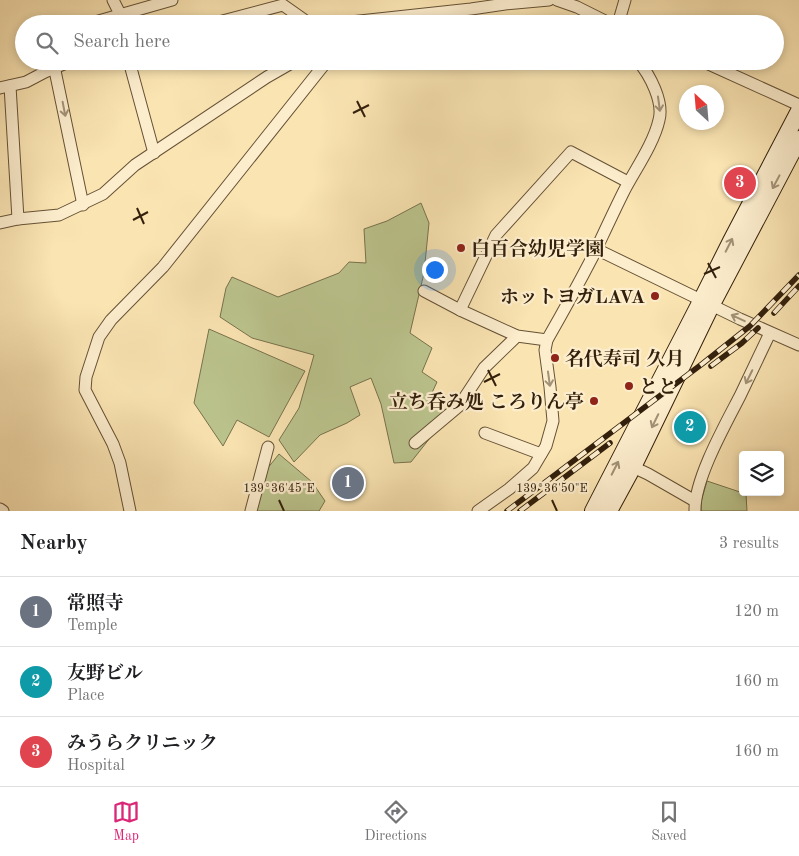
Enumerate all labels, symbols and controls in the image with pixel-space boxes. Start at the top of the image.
search box [15,15,784,70]
icon: search [33,29,61,57]
text: Search here [73,33,170,52]
north arrow [679,85,724,130]
one-way arrow [654,96,664,112]
one-way arrow [59,100,69,116]
pin: 3 [724,164,756,202]
one-way arrow [771,174,780,189]
place label: 白百合幼児学園 [471,238,604,260]
one-way arrow [725,238,734,253]
marker: 白百合幼児学園 [455,242,467,254]
your location [422,257,448,283]
place label: ホットヨガLAVA [500,287,645,308]
marker: ホットヨガLAVA [649,290,661,302]
one-way arrow [731,313,746,323]
place label: 名代寿司 久月 [565,348,684,370]
marker: 名代寿司 久月 [549,352,561,364]
one-way arrow [744,369,753,384]
one-way arrow [544,371,554,387]
place label: とと [639,378,677,398]
marker: とと [623,380,635,392]
place label: 立ち呑み処 ころりん亭 [389,391,584,413]
marker: 立ち呑み処 ころりん亭 [588,395,600,407]
pin: 2 [674,408,706,446]
one-way arrow [650,413,660,428]
map controls [739,451,784,496]
button: layers [739,451,784,496]
one-way arrow [611,461,620,476]
pin: 1 [332,464,364,502]
text: 139°36'45"E [243,482,315,495]
text: 139°36'50"E [516,482,588,495]
text: Nearby [20,533,88,554]
text: 3 results [719,536,779,552]
text: 常照寺 [67,595,124,614]
text: 1 [31,604,41,620]
text: 120 m [734,604,779,620]
text: Temple [67,618,117,634]
text: 友野ビル [67,665,143,684]
text: 2 [31,674,41,690]
text: 160 m [734,674,779,690]
text: Place [67,688,104,704]
text: みうらクリニック [67,735,218,754]
text: 3 [31,744,41,760]
text: 160 m [734,744,779,760]
text: Hospital [67,758,125,774]
tab: Map [112,798,140,845]
tab: Directions [365,798,427,845]
tab: Saved [651,798,687,845]

